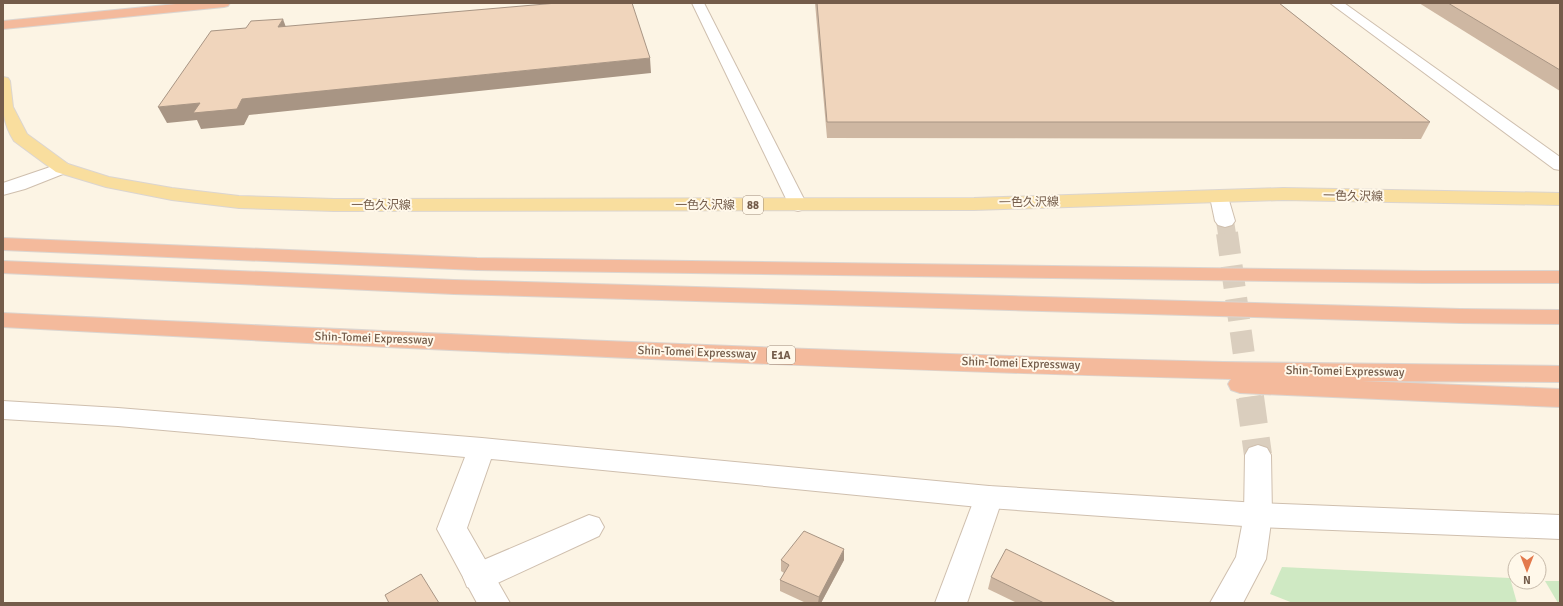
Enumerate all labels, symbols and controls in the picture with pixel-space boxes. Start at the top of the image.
street label: 一色久沢線 [1323,188,1383,205]
street label: 一色久沢線 [999,194,1059,211]
road number: 88 [743,196,763,214]
street label: 一色久沢線 [351,198,411,213]
street label: 一色久沢線 [675,198,735,213]
street label: Shin-Tomei Expressway [314,329,434,348]
street label: Shin-Tomei Expressway [637,343,757,362]
road number: E1A [767,346,795,364]
street label: Shin-Tomei Expressway [961,354,1081,373]
street label: Shin-Tomei Expressway [1286,363,1405,380]
north arrow [1507,550,1547,590]
text: N [1523,573,1531,586]

